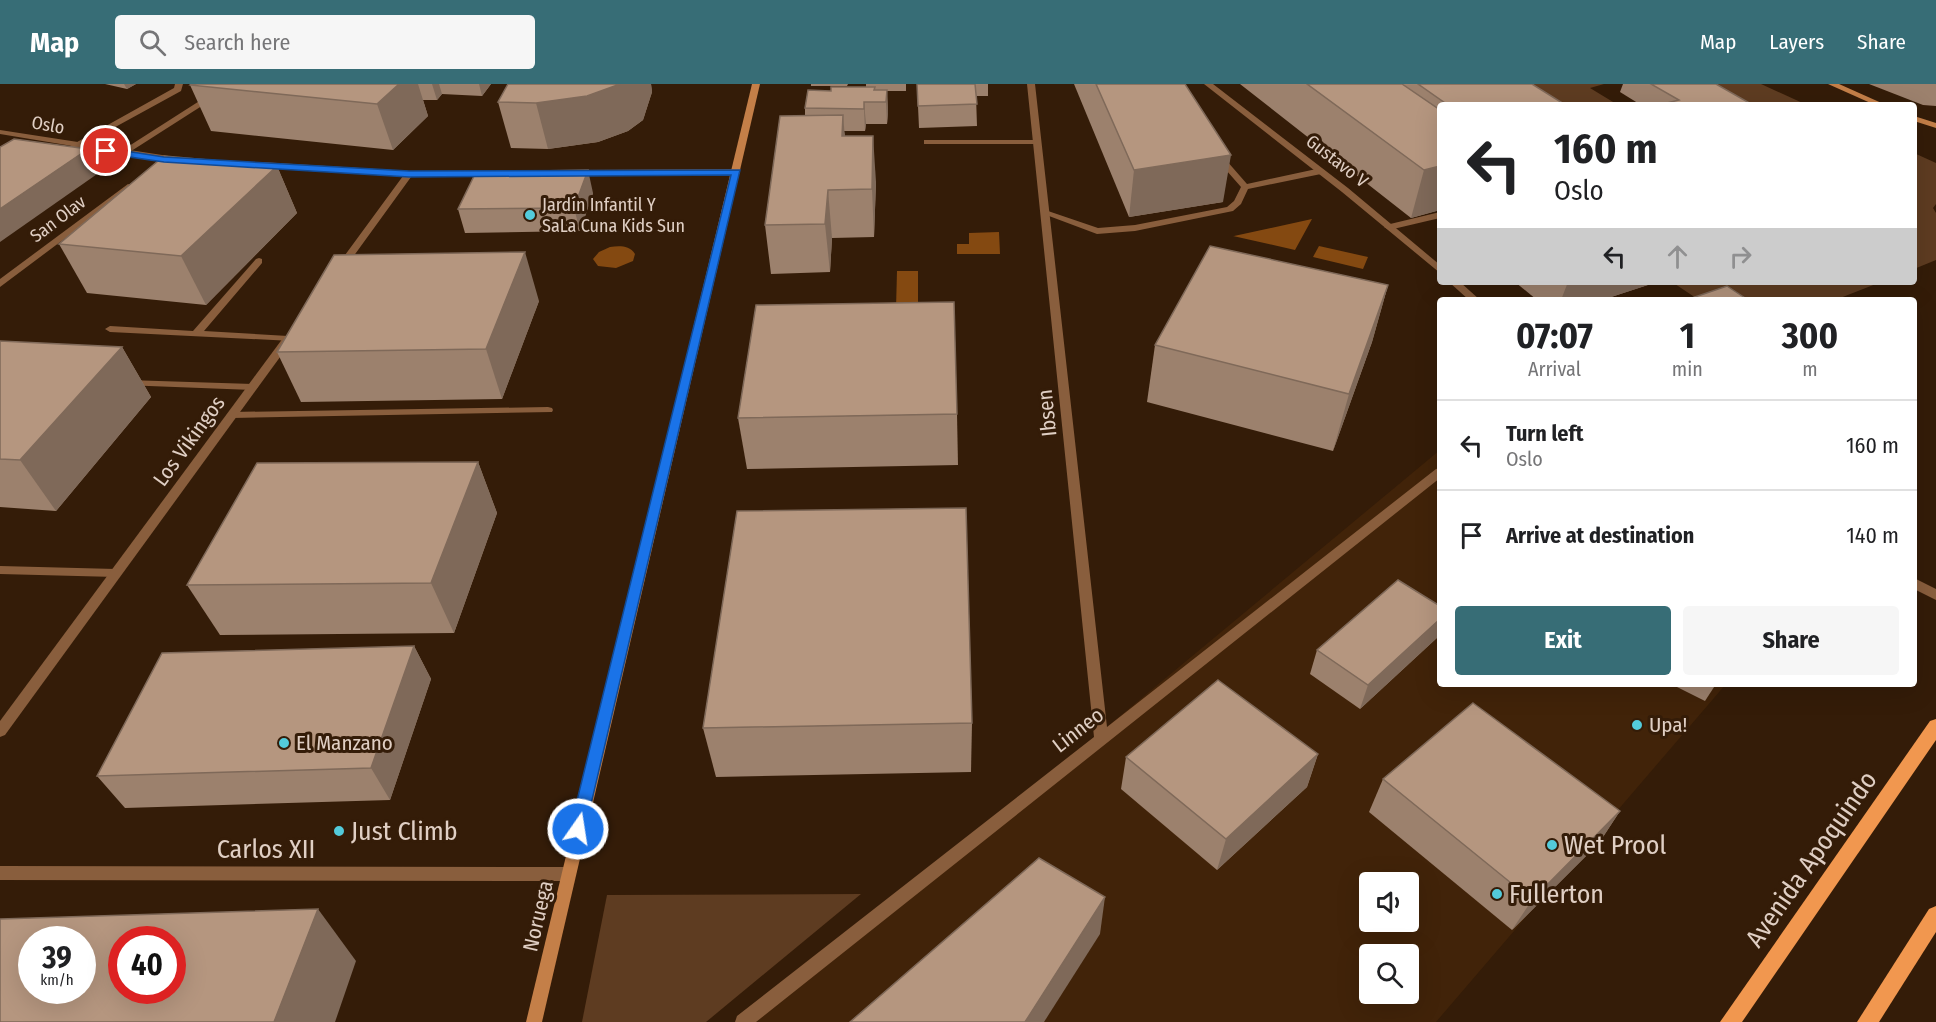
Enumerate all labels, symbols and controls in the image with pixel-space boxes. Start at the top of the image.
search box [115,15,535,69]
text: Map [30,26,79,59]
icon: search [136,26,169,59]
text: Search here [184,29,290,56]
text: Map [1700,29,1736,55]
text: Layers [1769,29,1824,55]
text: Share [1857,29,1906,55]
street label: Oslo [30,111,66,139]
text: 160 m [1554,124,1657,174]
pin [80,125,131,176]
icon: left [1455,126,1533,204]
street label: Gustavo V [1302,130,1373,193]
icon: arrive [89,134,122,167]
text: Oslo [1554,175,1604,207]
street label: San Olav [26,191,90,247]
place label: Jardín Infantil Y SaLa Cuna Kids Sun [542,194,685,237]
marker: Jardín Infantil Y SaLa Cuna Kids Sun [523,208,537,222]
icon: left [1598,240,1631,273]
icon: ahead [1661,240,1694,273]
icon: right [1724,240,1757,273]
text: 07:07 [1516,314,1593,358]
text: 1 [1680,314,1695,358]
text: 300 [1782,314,1838,358]
text: Arrival [1528,357,1581,381]
text: min [1672,357,1703,381]
text: m [1802,357,1818,381]
street label: Ibsen [1032,388,1062,438]
street label: Los Vikingos [147,391,231,491]
text: Turn left [1506,420,1584,447]
icon: left [1455,429,1488,462]
text: 160 m [1846,432,1899,459]
text: Oslo [1506,447,1543,471]
icon: arrive [1455,519,1488,552]
text: Arrive at destination [1506,522,1694,549]
text: 140 m [1846,522,1899,549]
button: Exit [1455,606,1671,675]
button: Share [1683,606,1899,675]
street label: Linneo [1047,702,1109,758]
place label: Upa! [1649,712,1687,738]
marker: Upa! [1630,718,1644,732]
place label: El Manzano [296,730,393,756]
marker: El Manzano [277,736,291,750]
street label: Avenida Apoquindo [1739,765,1884,953]
position arrow [546,797,610,861]
place label: Just Climb [351,816,458,847]
marker: Just Climb [332,824,346,838]
place label: Wet Prool [1564,830,1666,861]
street label: Carlos XII [217,834,315,865]
marker: Wet Prool [1545,838,1559,852]
map controls [1359,872,1419,1004]
button: sound [1359,872,1419,932]
street label: Noruega [517,878,559,954]
place label: Fullerton [1509,879,1604,910]
marker: Fullerton [1490,887,1504,901]
speed limit sign: 40 [108,926,186,1004]
text: 39 [42,940,72,976]
button: search [1359,944,1419,1004]
text: km/h [40,971,74,989]

